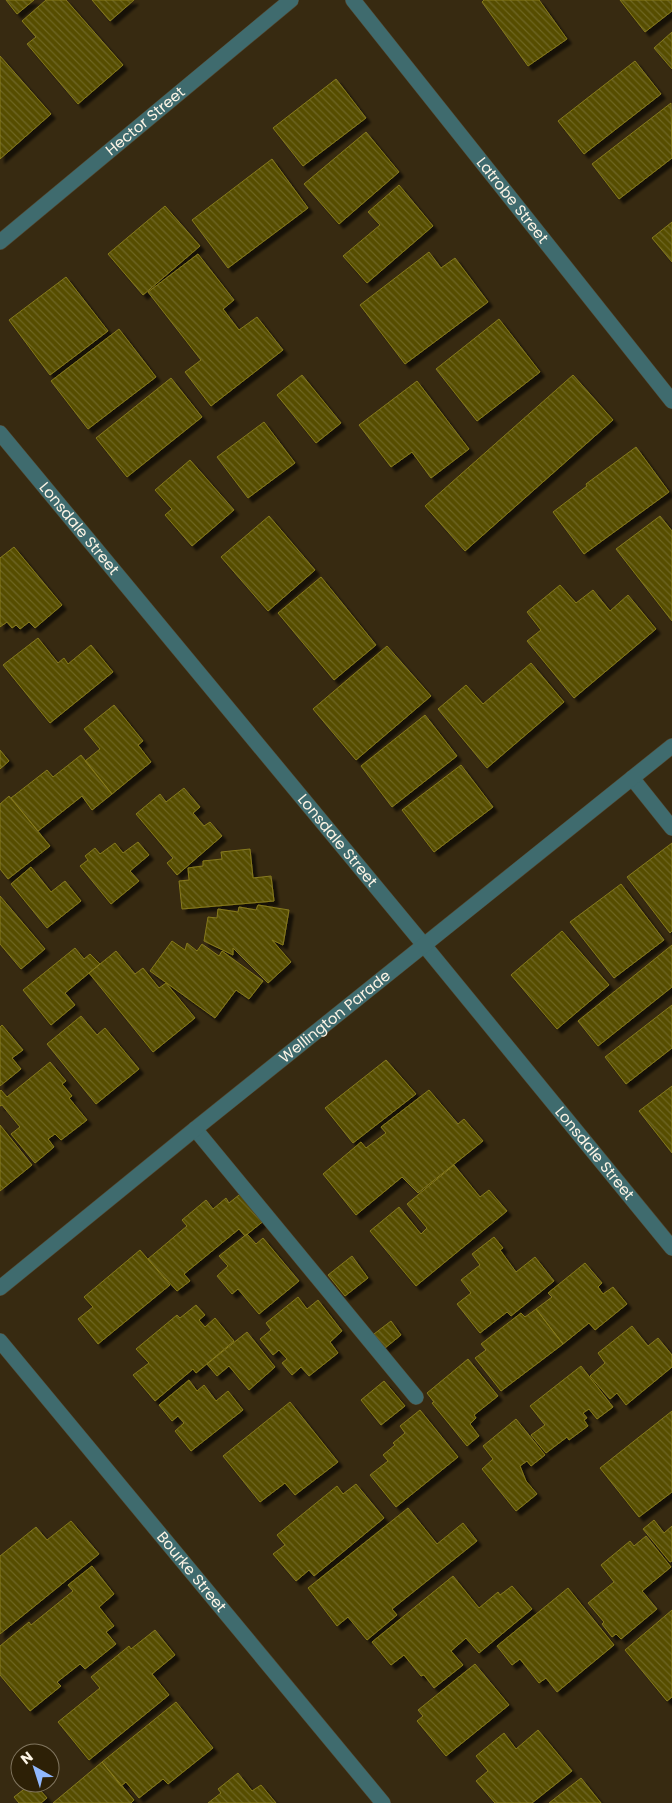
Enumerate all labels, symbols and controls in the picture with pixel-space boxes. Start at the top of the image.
street label: Hector Street [101,82,189,160]
street label: Latrobe Street [472,152,554,248]
street label: Lonsdale Street [35,477,124,579]
street label: Lonsdale Street [293,789,383,891]
street label: Wellington Parade [274,965,395,1068]
street label: Lonsdale Street [550,1102,639,1204]
street label: Bourke Street [152,1527,232,1616]
north arrow [10,1743,60,1793]
text: N [16,1747,37,1769]

